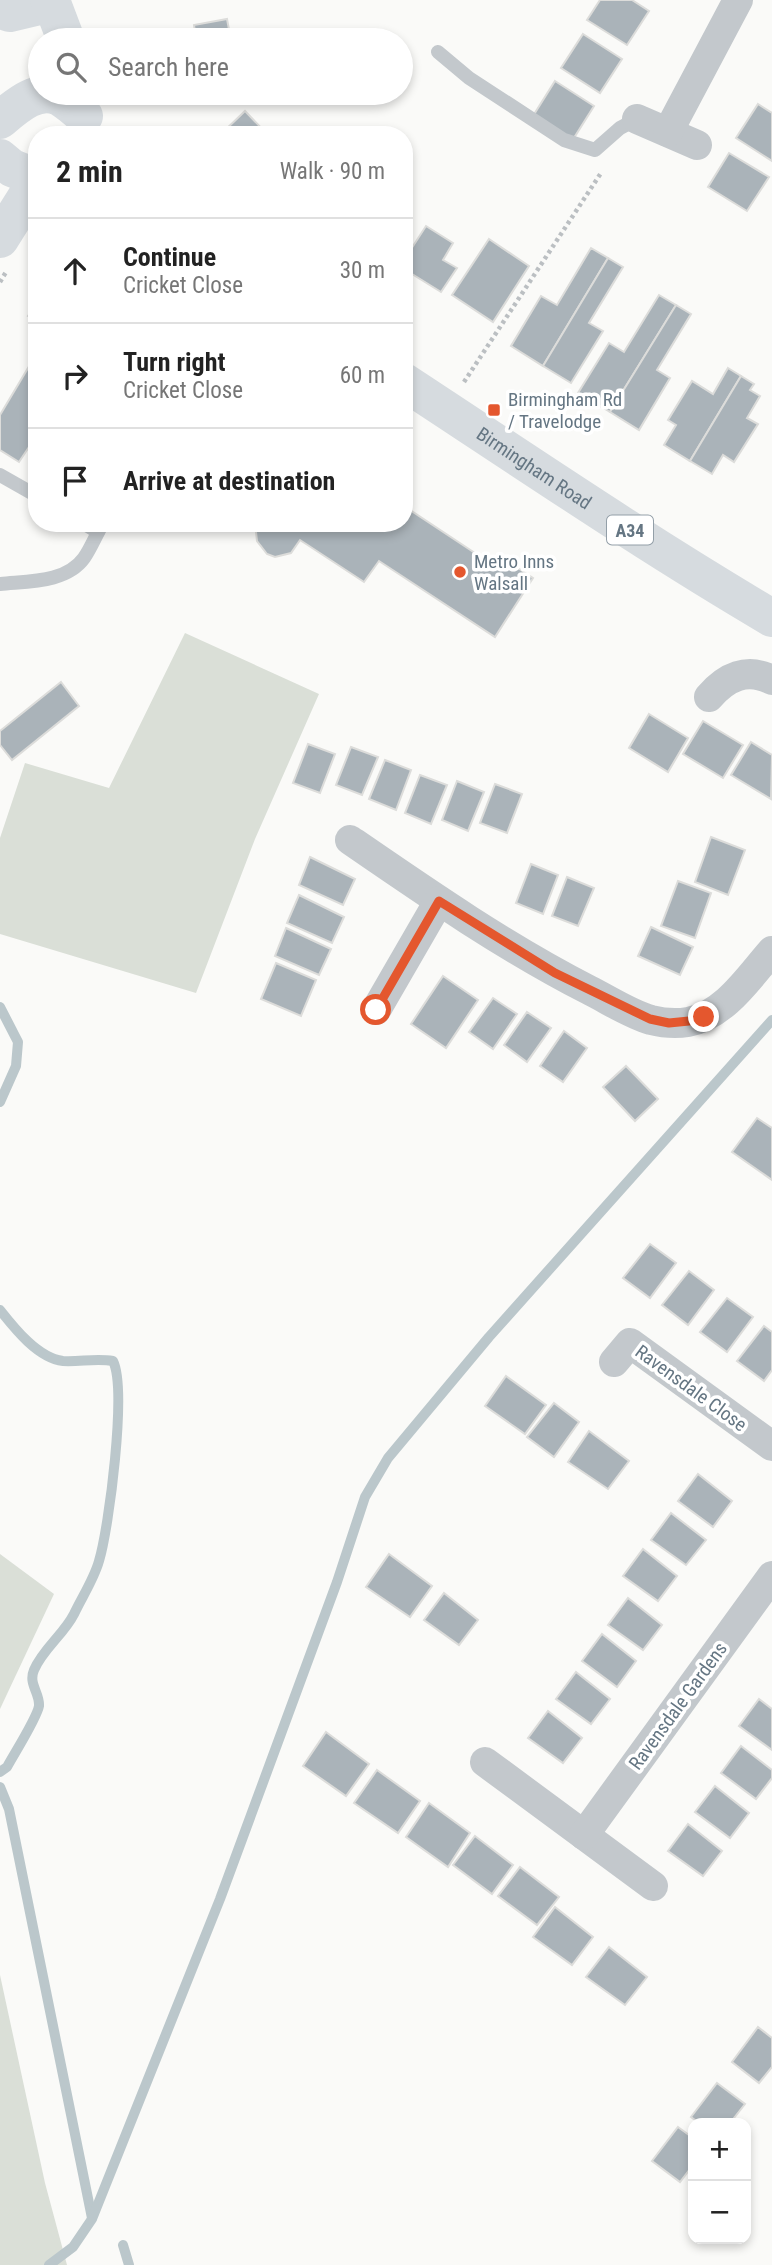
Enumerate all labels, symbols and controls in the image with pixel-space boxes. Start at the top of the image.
search box [28,28,413,105]
icon: search [52,48,90,86]
text: Search here [108,52,229,82]
text: 2 min [56,154,123,189]
text: Walk · 90 m [280,158,385,185]
text: Continue [123,242,216,272]
icon: ahead [56,252,94,290]
text: 30 m [340,257,385,284]
text: Cricket Close [123,272,243,299]
text: Turn right [123,347,225,377]
icon: right [56,357,94,395]
text: 60 m [340,362,385,389]
text: Cricket Close [123,377,243,404]
place label: Birmingham Rd / Travelodge [508,388,622,433]
marker: Birmingham Rd / Travelodge [486,402,502,418]
street label: Birmingham Road [472,422,596,514]
icon: arrive [56,462,94,500]
text: Arrive at destination [123,466,335,496]
road number: A34 [607,516,653,544]
place label: Metro Inns Walsall [474,550,554,595]
marker: Metro Inns Walsall [452,564,468,580]
route start [360,994,391,1025]
route end [688,1001,719,1032]
street label: Ravensdale Close [631,1340,751,1436]
street label: Ravensdale Gardens [624,1638,732,1774]
map controls [688,2118,751,2244]
button: + [688,2118,751,2181]
button: − [688,2181,751,2244]

